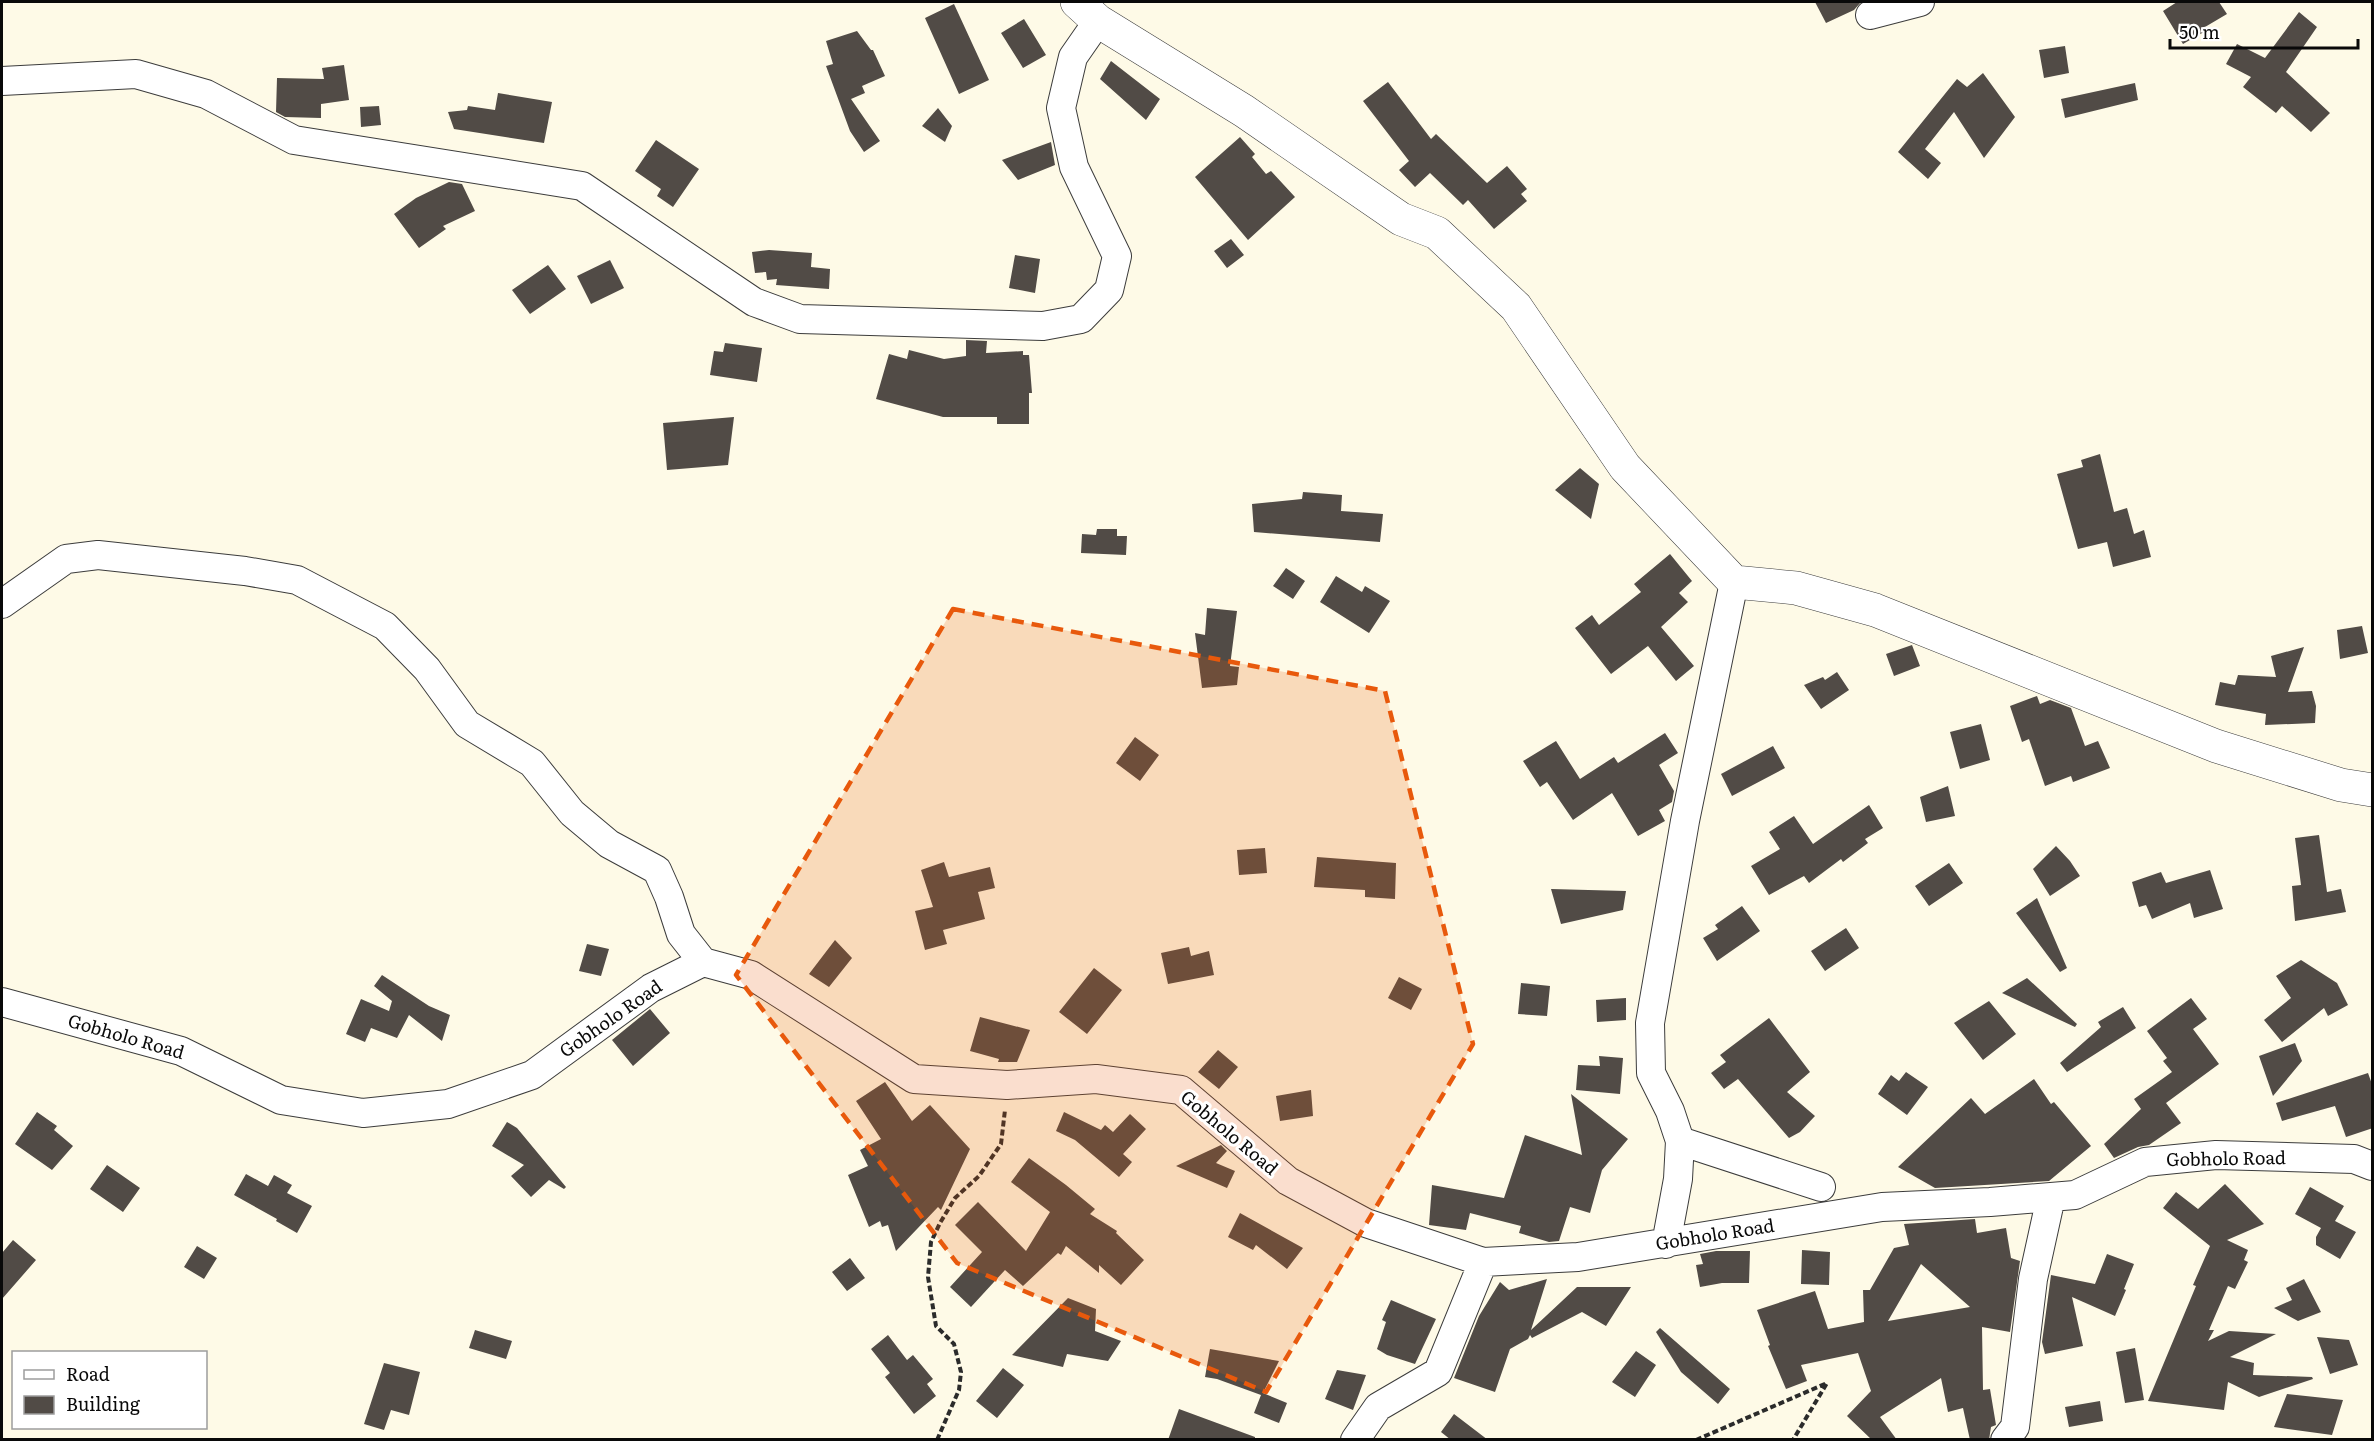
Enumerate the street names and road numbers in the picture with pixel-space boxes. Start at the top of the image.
street label: Gobholo Road [553,972,667,1063]
street label: Gobholo Road [65,1006,188,1065]
street label: Gobholo Road [1175,1083,1285,1181]
street label: Gobholo Road [2166,1143,2286,1172]
street label: Gobholo Road [1653,1211,1776,1256]

